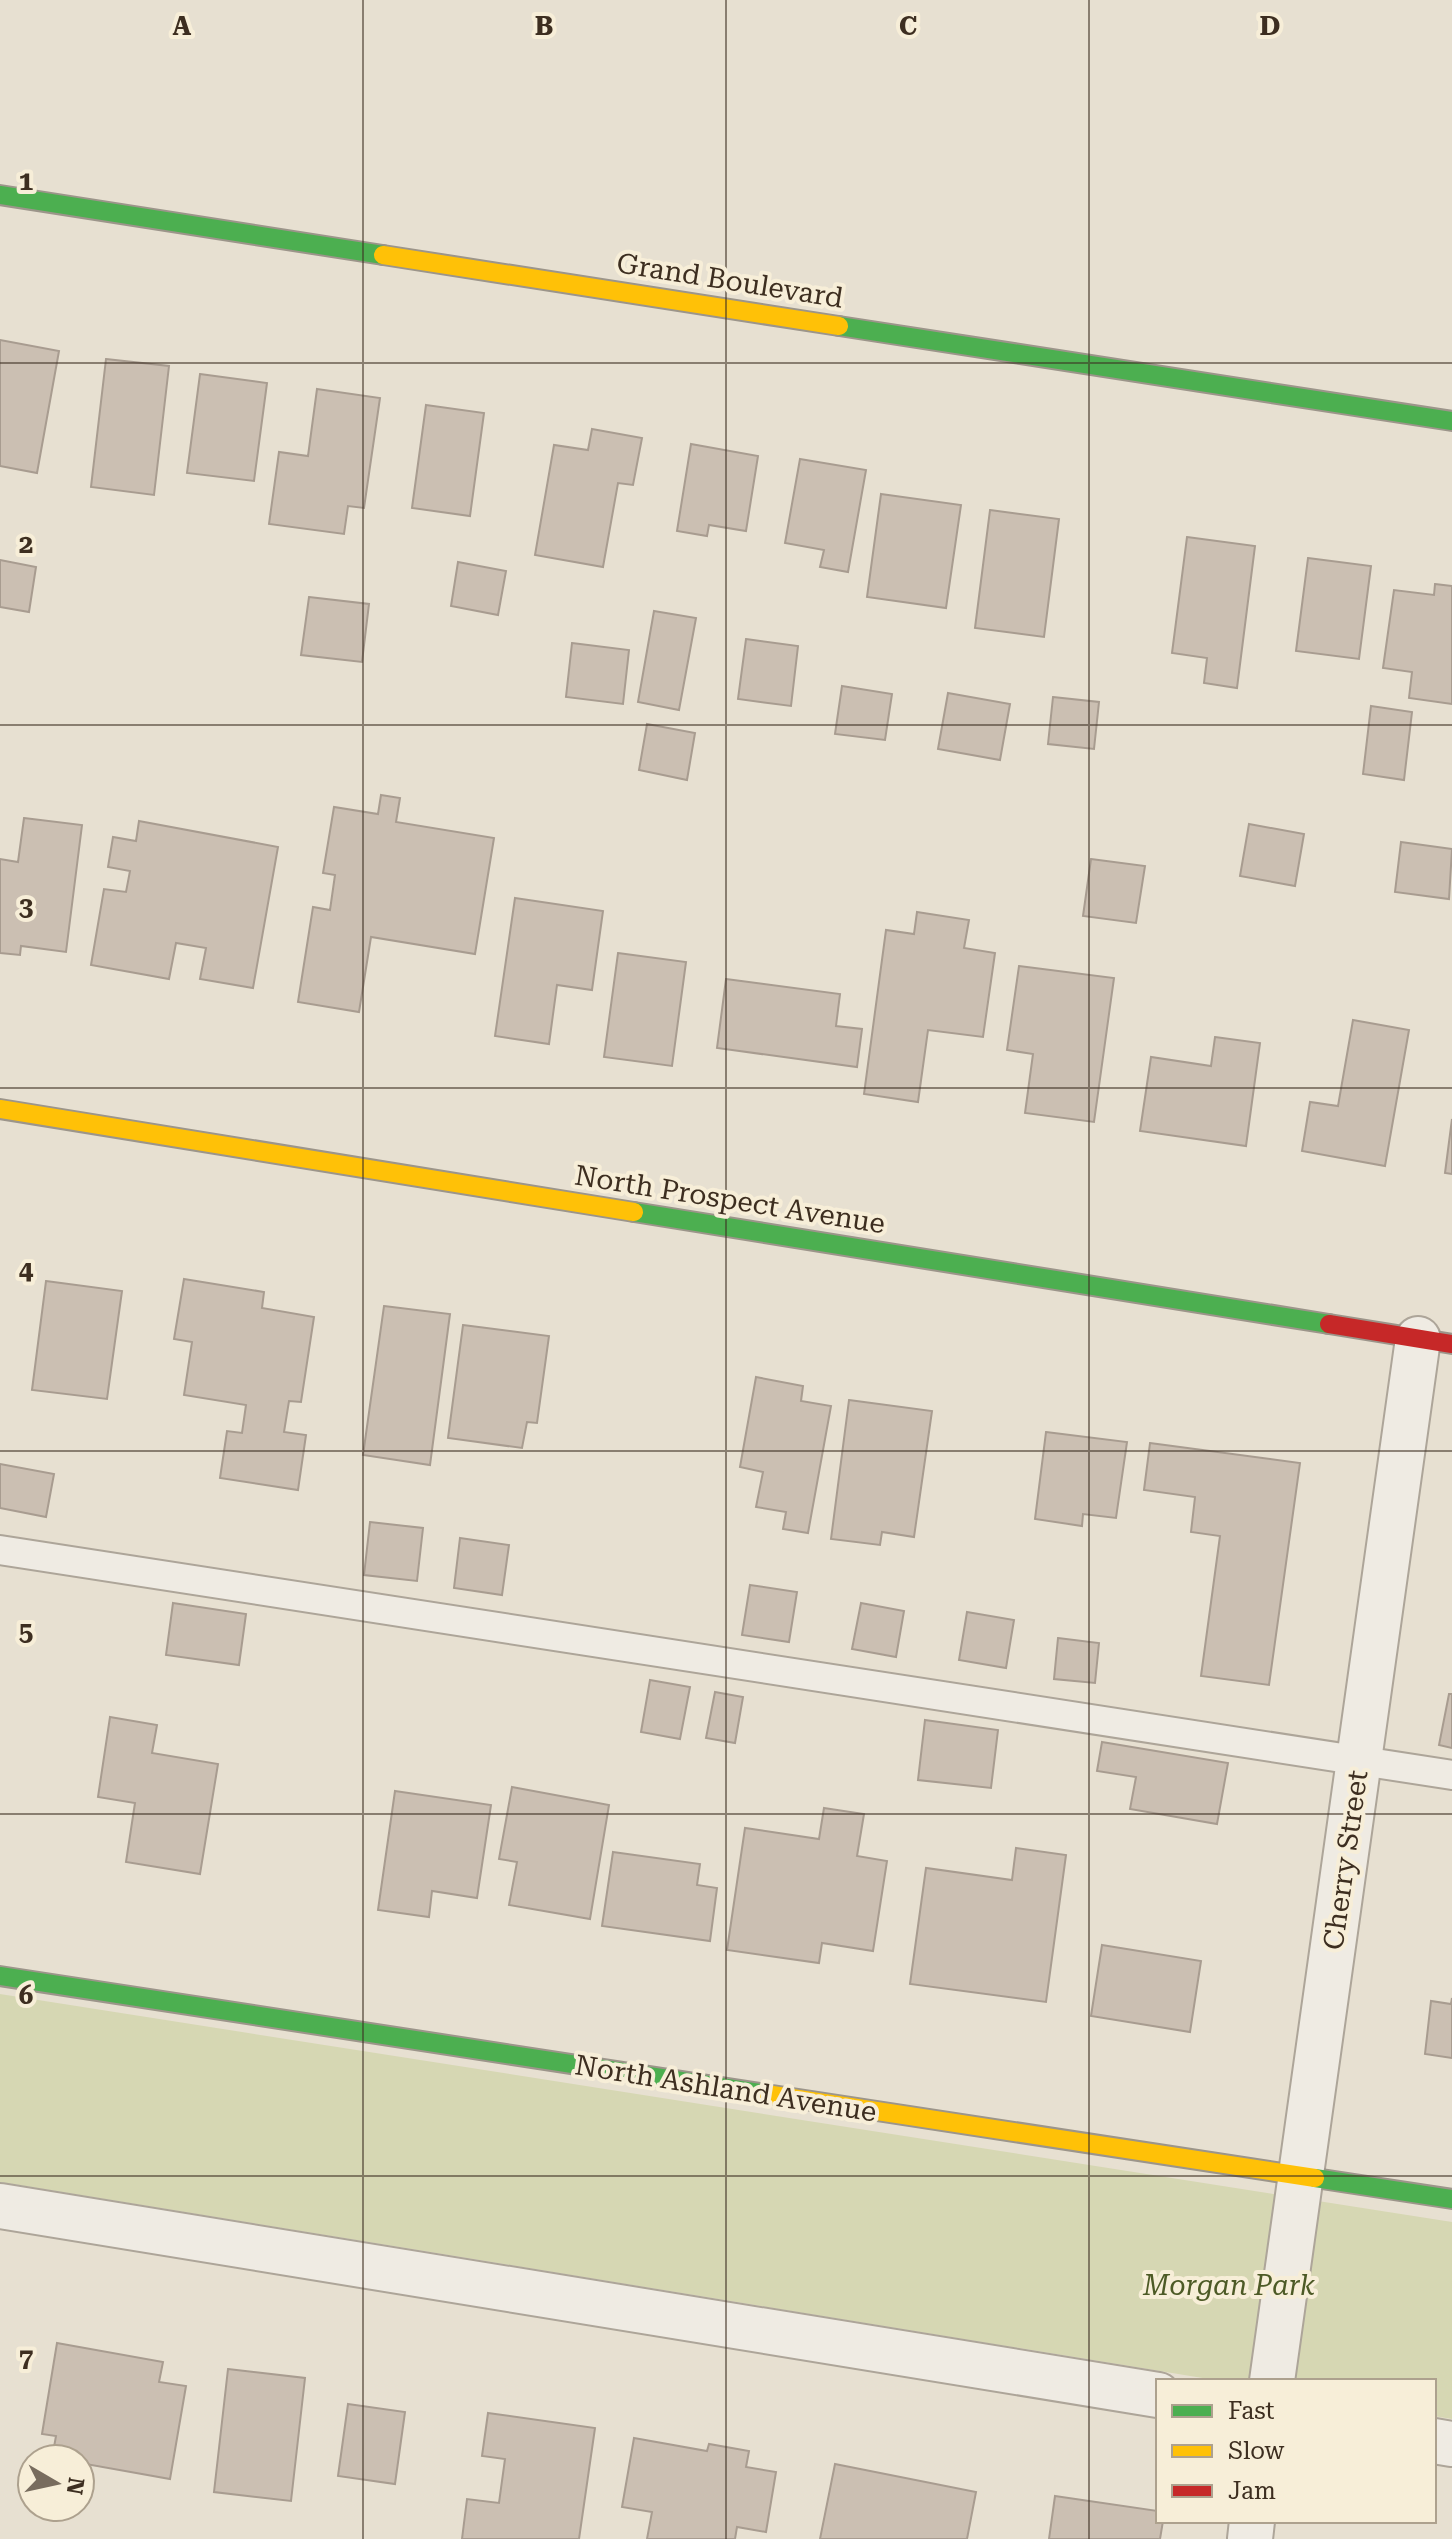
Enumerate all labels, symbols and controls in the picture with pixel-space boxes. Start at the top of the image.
text: A [173,11,192,41]
text: B [535,11,553,41]
text: C [899,11,917,41]
text: D [1260,11,1280,41]
text: 1 [19,166,33,196]
street label: Grand Boulevard [614,246,845,315]
text: 2 [19,529,33,559]
text: 3 [19,892,33,922]
street label: North Prospect Avenue [572,1159,888,1240]
text: 4 [19,1255,34,1285]
text: 5 [19,1617,33,1647]
street label: Cherry Street [1317,1768,1374,1952]
text: 6 [19,1980,33,2010]
street label: North Ashland Avenue [573,2048,879,2129]
park label: Morgan Park [1142,2269,1316,2302]
text: 7 [19,2343,33,2373]
legend [1156,2379,1436,2523]
text: Fast [1228,2397,1275,2425]
text: Slow [1228,2437,1285,2465]
north arrow [16,2443,96,2523]
text: N [62,2476,89,2496]
text: Jam [1228,2477,1276,2505]

